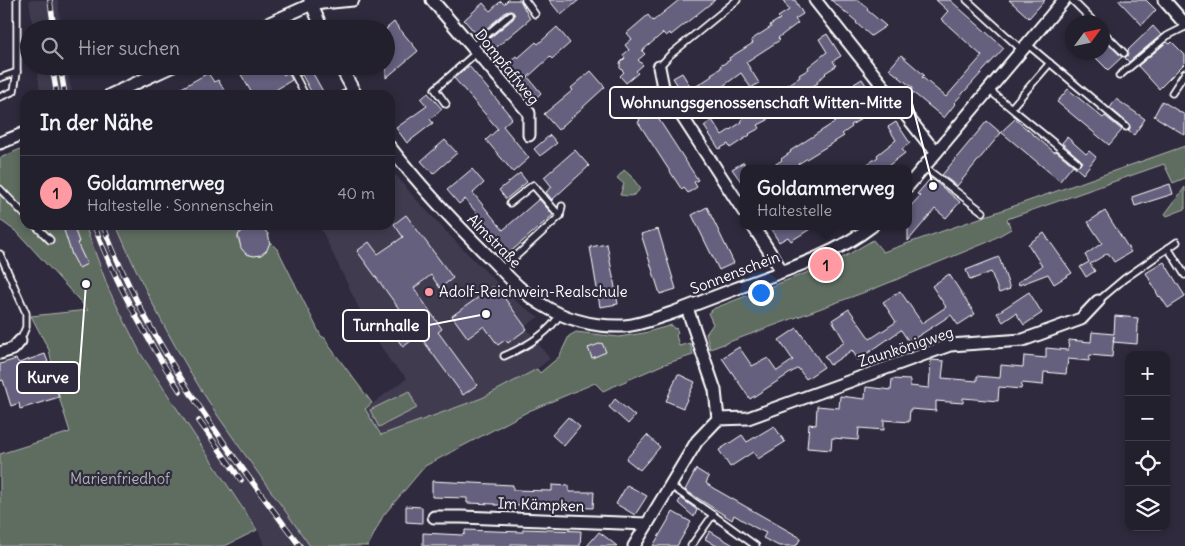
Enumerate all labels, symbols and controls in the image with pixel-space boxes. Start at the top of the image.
north arrow [1065,15,1110,60]
search box [20,20,395,75]
street label: Dompfaffweg [471,25,544,108]
icon: search [38,34,66,62]
text: Hier suchen [78,36,180,60]
callout: Wohnungsgenossenschaft Witten-Mitte [610,87,912,118]
text: Wohnungsgenossenschaft Witten-Mitte [620,92,902,113]
text: In der Nähe [40,109,153,136]
popup [740,165,912,230]
text: Goldammerweg [87,171,225,195]
text: Goldammerweg [757,176,895,200]
text: 1 [53,183,59,203]
text: 40 m [337,183,375,203]
text: Haltestelle · Sonnenschein [87,195,274,215]
text: Haltestelle [757,200,832,220]
street label: Almstraße [463,210,525,272]
pin: 1 [810,246,842,284]
street label: Sonnenschein [687,247,782,298]
your location [748,280,774,306]
place label: Adolf-Reichwein-Realschule [439,282,628,301]
marker: Adolf-Reichwein-Realschule [423,286,435,298]
callout: Turnhalle [343,310,429,341]
text: Turnhalle [353,315,420,335]
street label: Zaunkönigweg [856,322,956,371]
map controls [1125,351,1170,531]
button: + [1125,351,1170,396]
callout: Kurve [17,362,79,393]
text: Kurve [27,367,69,387]
button: − [1125,396,1170,441]
button: locate [1125,441,1170,486]
park label: Marienfriedhof [70,469,171,488]
button: layers [1125,486,1170,531]
street label: Im Kämpken [497,493,585,516]

